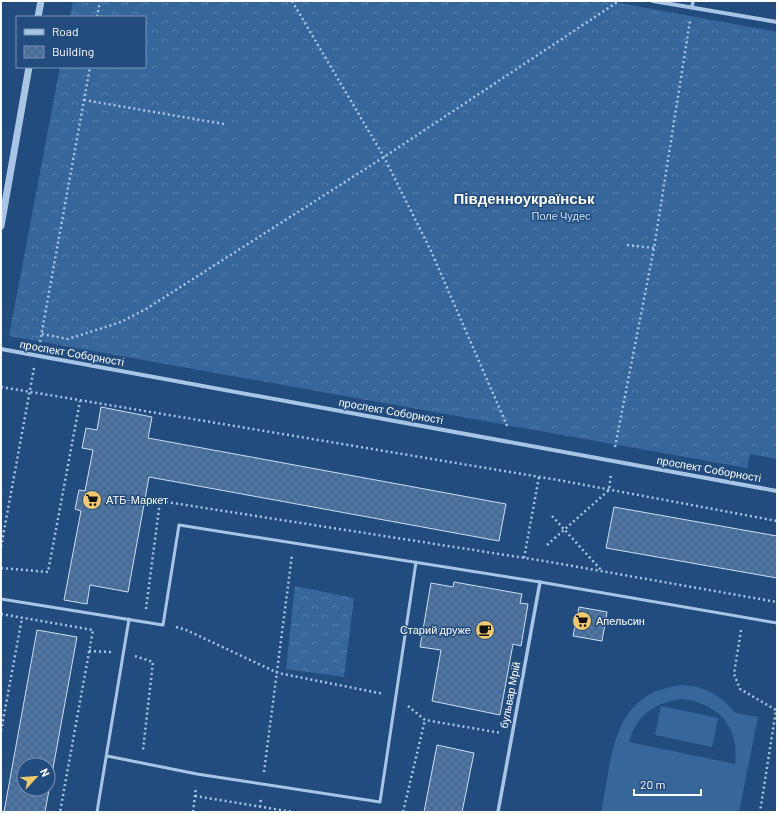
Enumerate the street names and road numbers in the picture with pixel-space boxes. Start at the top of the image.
street label: проспект Соборності [19,337,125,368]
street label: проспект Соборності [338,395,444,426]
street label: проспект Соборності [656,453,762,484]
street label: бульвар Мрій [497,661,522,729]

